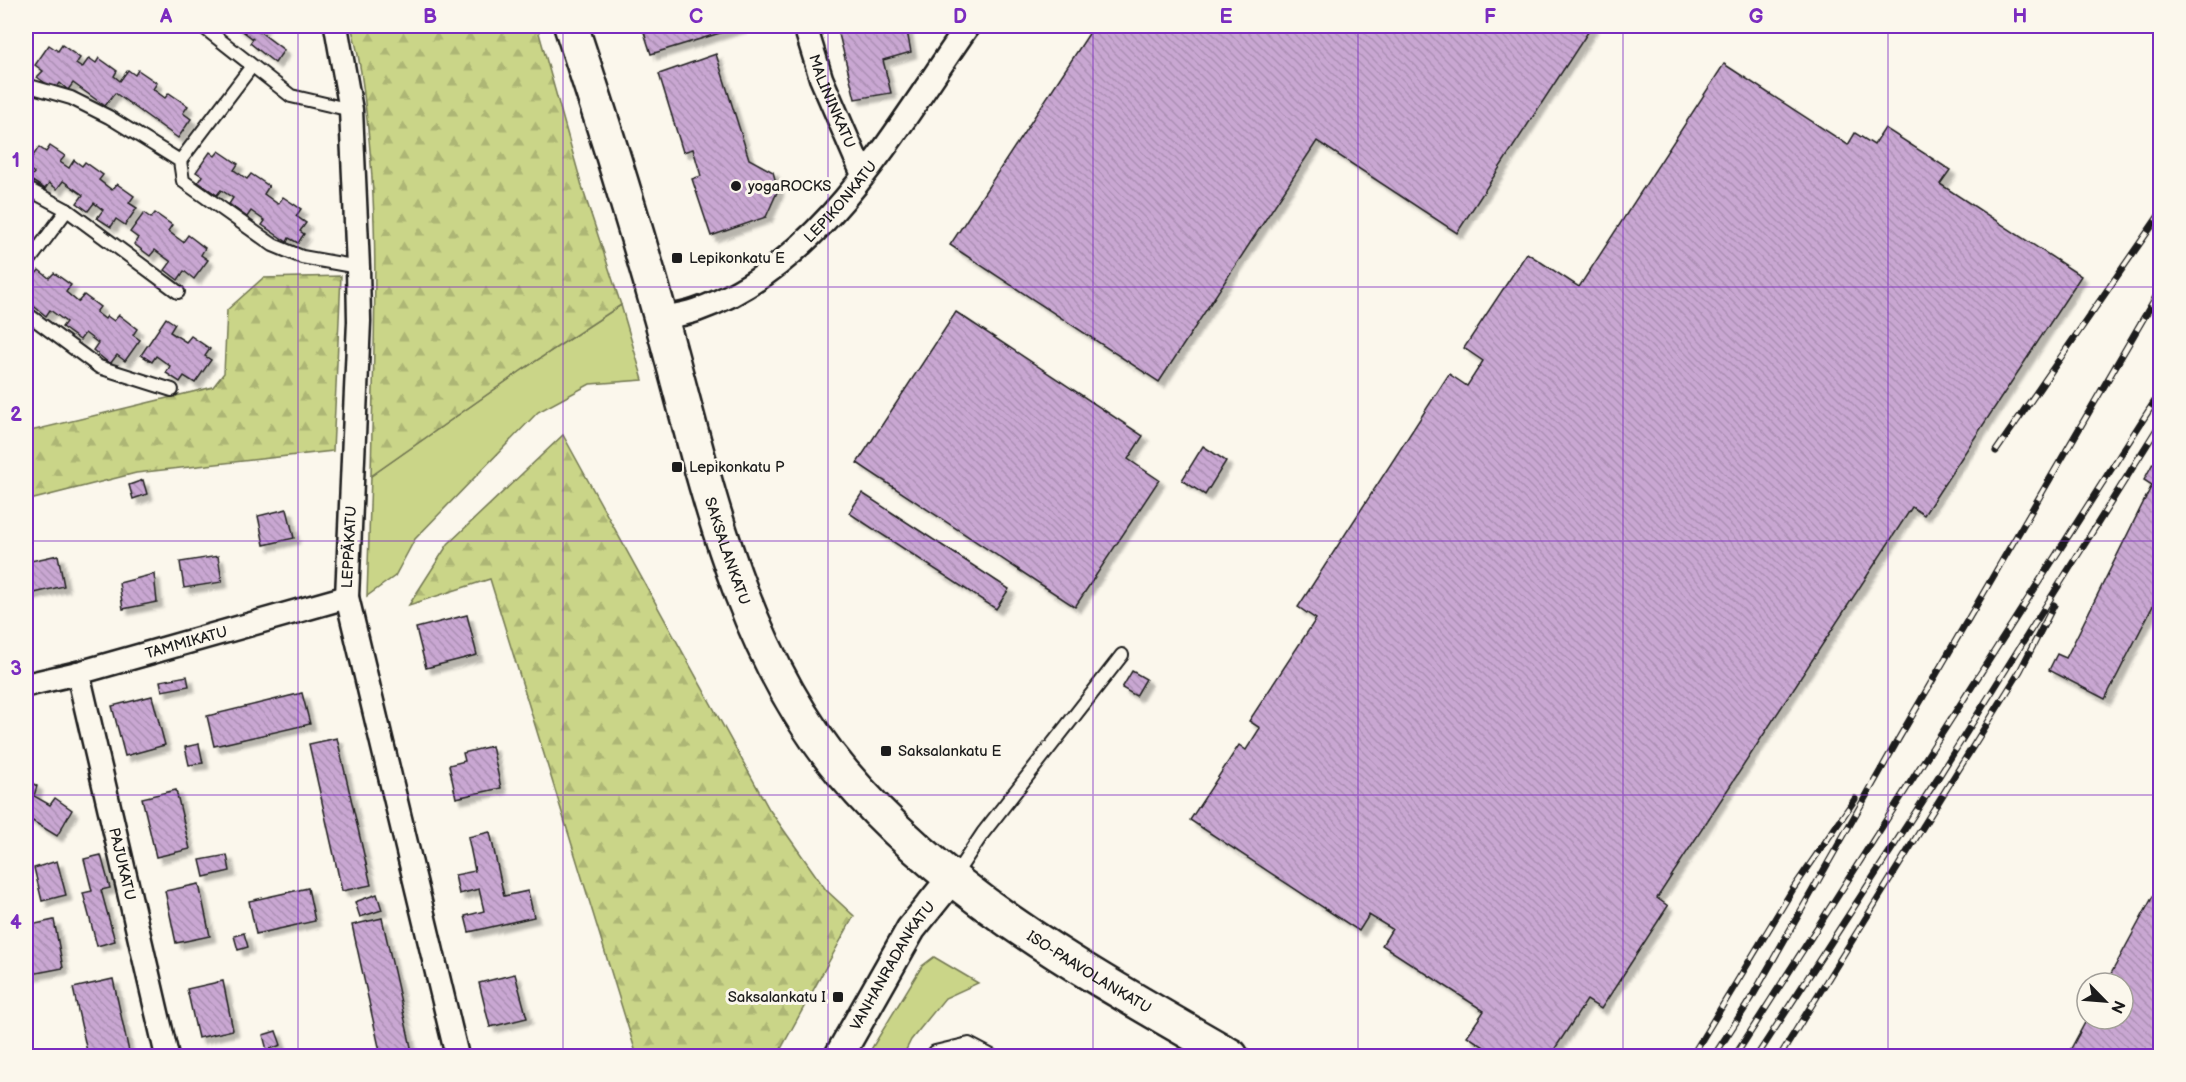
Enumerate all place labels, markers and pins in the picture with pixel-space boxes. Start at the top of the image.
place label: yogaROCKS [747,177,831,196]
marker: yogaROCKS [729,179,743,193]
place label: Lepikonkatu E [689,249,785,268]
marker: Lepikonkatu E [670,251,684,265]
place label: Lepikonkatu P [689,458,785,477]
marker: Lepikonkatu P [670,460,684,474]
place label: Saksalankatu E [898,742,1002,761]
marker: Saksalankatu E [879,744,893,758]
place label: Saksalankatu I [728,988,826,1007]
marker: Saksalankatu I [831,990,845,1004]

